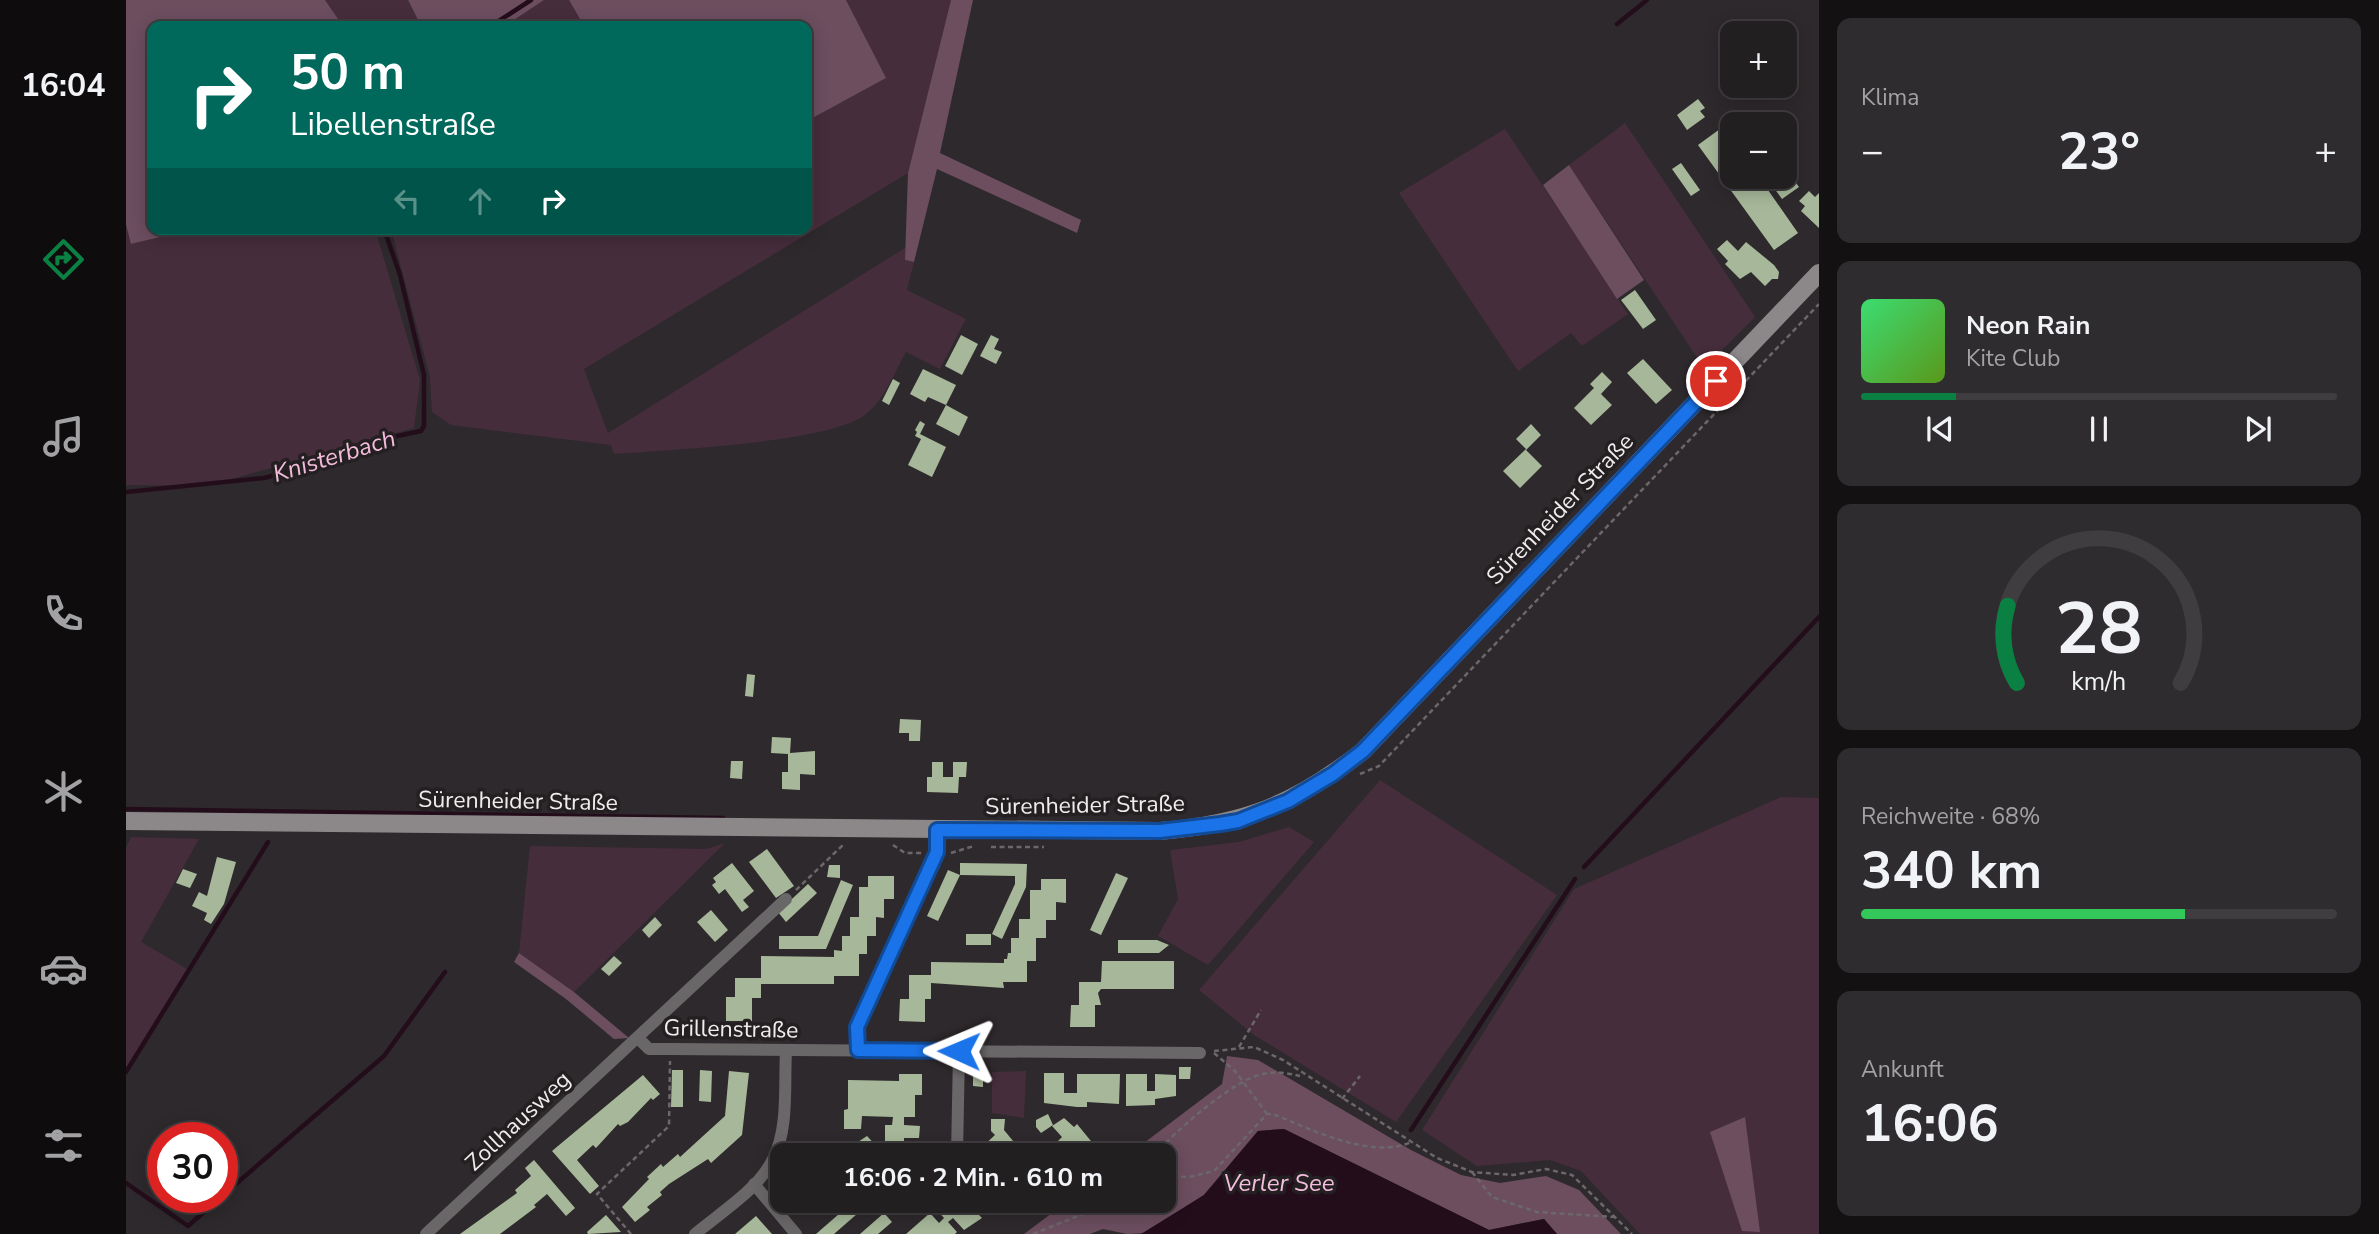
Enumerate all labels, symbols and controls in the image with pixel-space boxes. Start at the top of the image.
map controls [1720,21,1797,189]
button: + [1720,21,1797,98]
text: 50 m [290,39,405,106]
icon: right [175,49,266,140]
text: 16:04 [21,64,105,107]
text: Klima [1861,82,1919,113]
text: Libellenstraße [290,103,496,146]
button: − [1720,112,1797,189]
text: 23° [2058,116,2140,187]
text: − [1861,126,1884,177]
text: + [2314,126,2337,177]
icon: left [388,182,426,220]
icon: ahead [461,182,499,220]
icon: right [534,182,572,220]
icon: directions [39,235,88,284]
text: Neon Rain [1966,308,2091,343]
text: Kite Club [1966,343,2060,374]
pin [1686,351,1746,411]
icon: arrive [1697,362,1735,400]
icon: previous [1921,410,1959,448]
icon: pause [2080,410,2118,448]
icon: next [2239,410,2277,448]
icon: music [39,412,88,461]
water label: Knisterbach [269,422,399,490]
street label: Sürenheider Straße [1479,426,1641,592]
text: 28 [2055,579,2143,679]
icon: phone [39,589,88,638]
text: km/h [2071,665,2127,699]
icon: climate [39,767,88,816]
street label: Sürenheider Straße [418,784,618,818]
street label: Sürenheider Straße [985,788,1185,822]
text: Reichweite · 68% [1861,801,2040,832]
text: 340 km [1861,835,2042,906]
icon: car [39,944,88,993]
street label: Grillenstraße [663,1012,799,1046]
position arrow [922,1014,996,1088]
text: Ankunft [1861,1054,1943,1085]
street label: Zollhausweg [459,1064,577,1178]
text: 16:06 [1861,1088,1999,1159]
icon: filters [39,1121,88,1170]
speed limit sign: 30 [147,1122,238,1213]
text: 16:06 · 2 Min. · 610 m [843,1160,1103,1195]
water label: Verler See [1223,1167,1335,1199]

